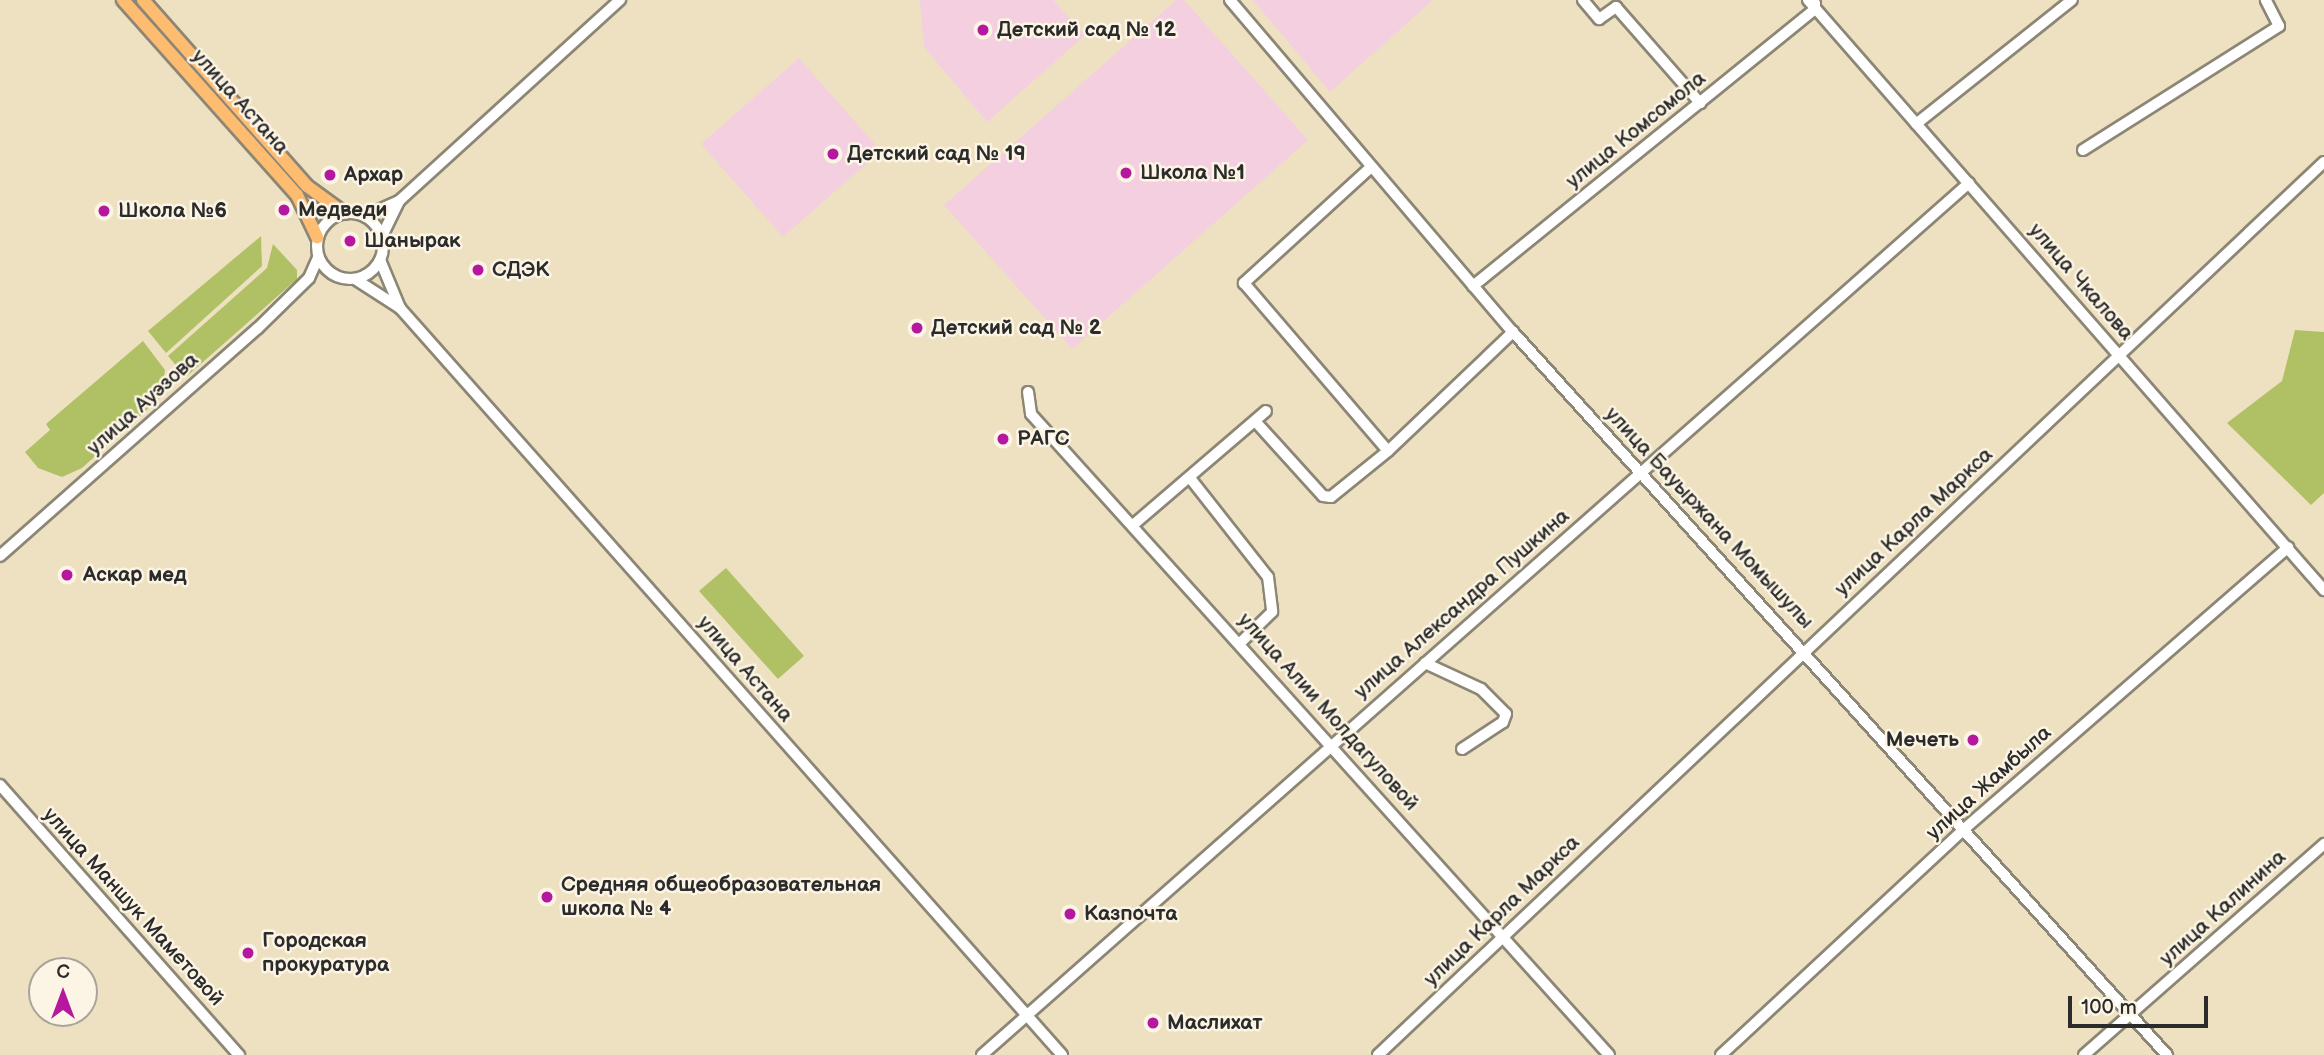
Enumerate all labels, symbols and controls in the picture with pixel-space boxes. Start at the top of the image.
place label: Детский сад № 12 [997,17,1176,43]
marker: Детский сад № 12 [975,22,991,38]
street label: улица Астана [186,44,294,160]
street label: улица Комсомола [1561,66,1711,194]
place label: Детский сад № 19 [847,141,1026,167]
marker: Детский сад № 19 [825,146,841,162]
place label: Школа №1 [1140,160,1245,186]
place label: Архар [344,162,403,188]
marker: Школа №1 [1118,165,1134,181]
marker: Архар [322,167,338,183]
place label: Медведи [298,197,387,223]
place label: Школа №6 [118,198,227,224]
marker: Медведи [276,202,292,218]
marker: Школа №6 [96,203,112,219]
street label: улица Чкалова [2023,218,2139,346]
place label: Шанырак [364,228,460,254]
marker: Шанырак [342,233,358,249]
place label: СДЭК [492,257,549,283]
marker: СДЭК [470,262,486,278]
place label: Детский сад № 2 [931,315,1101,341]
marker: Детский сад № 2 [909,320,925,336]
street label: улица Ауэзова [82,347,204,461]
street label: улица Бауыржана Момышулы [1600,402,1818,634]
place label: РАГС [1017,426,1069,452]
marker: РАГС [995,431,1011,447]
street label: улица Карла Маркса [1830,442,1998,602]
street label: улица Александра Пушкина [1349,504,1575,704]
place label: Аскар мед [83,562,186,588]
marker: Аскар мед [57,565,77,585]
street label: улица Алии Молдагуловой [1232,608,1424,816]
street label: улица Астана [692,611,798,727]
street label: улица Жамбыла [1921,720,2057,846]
place label: Мечеть [1886,727,1959,753]
marker: Мечеть [1965,732,1981,748]
street label: улица Маншук Маметовой [37,803,229,1011]
street label: улица Карла Маркса [1419,830,1585,992]
street label: улица Калинина [2155,845,2291,971]
place label: Средняя общеобразовательная школа № 4 [561,872,881,922]
marker: Средняя общеобразовательная школа № 4 [539,889,555,905]
place label: Казпочта [1084,901,1177,927]
marker: Казпочта [1062,906,1078,922]
place label: Городская прокуратура [262,928,389,978]
marker: Городская прокуратура [240,945,256,961]
north arrow [28,957,98,1027]
text: С [56,961,70,984]
scale bar [2072,982,2212,1026]
text: 100 m [2081,995,2137,1020]
place label: Маслихат [1167,1010,1262,1036]
marker: Маслихат [1145,1015,1161,1031]

